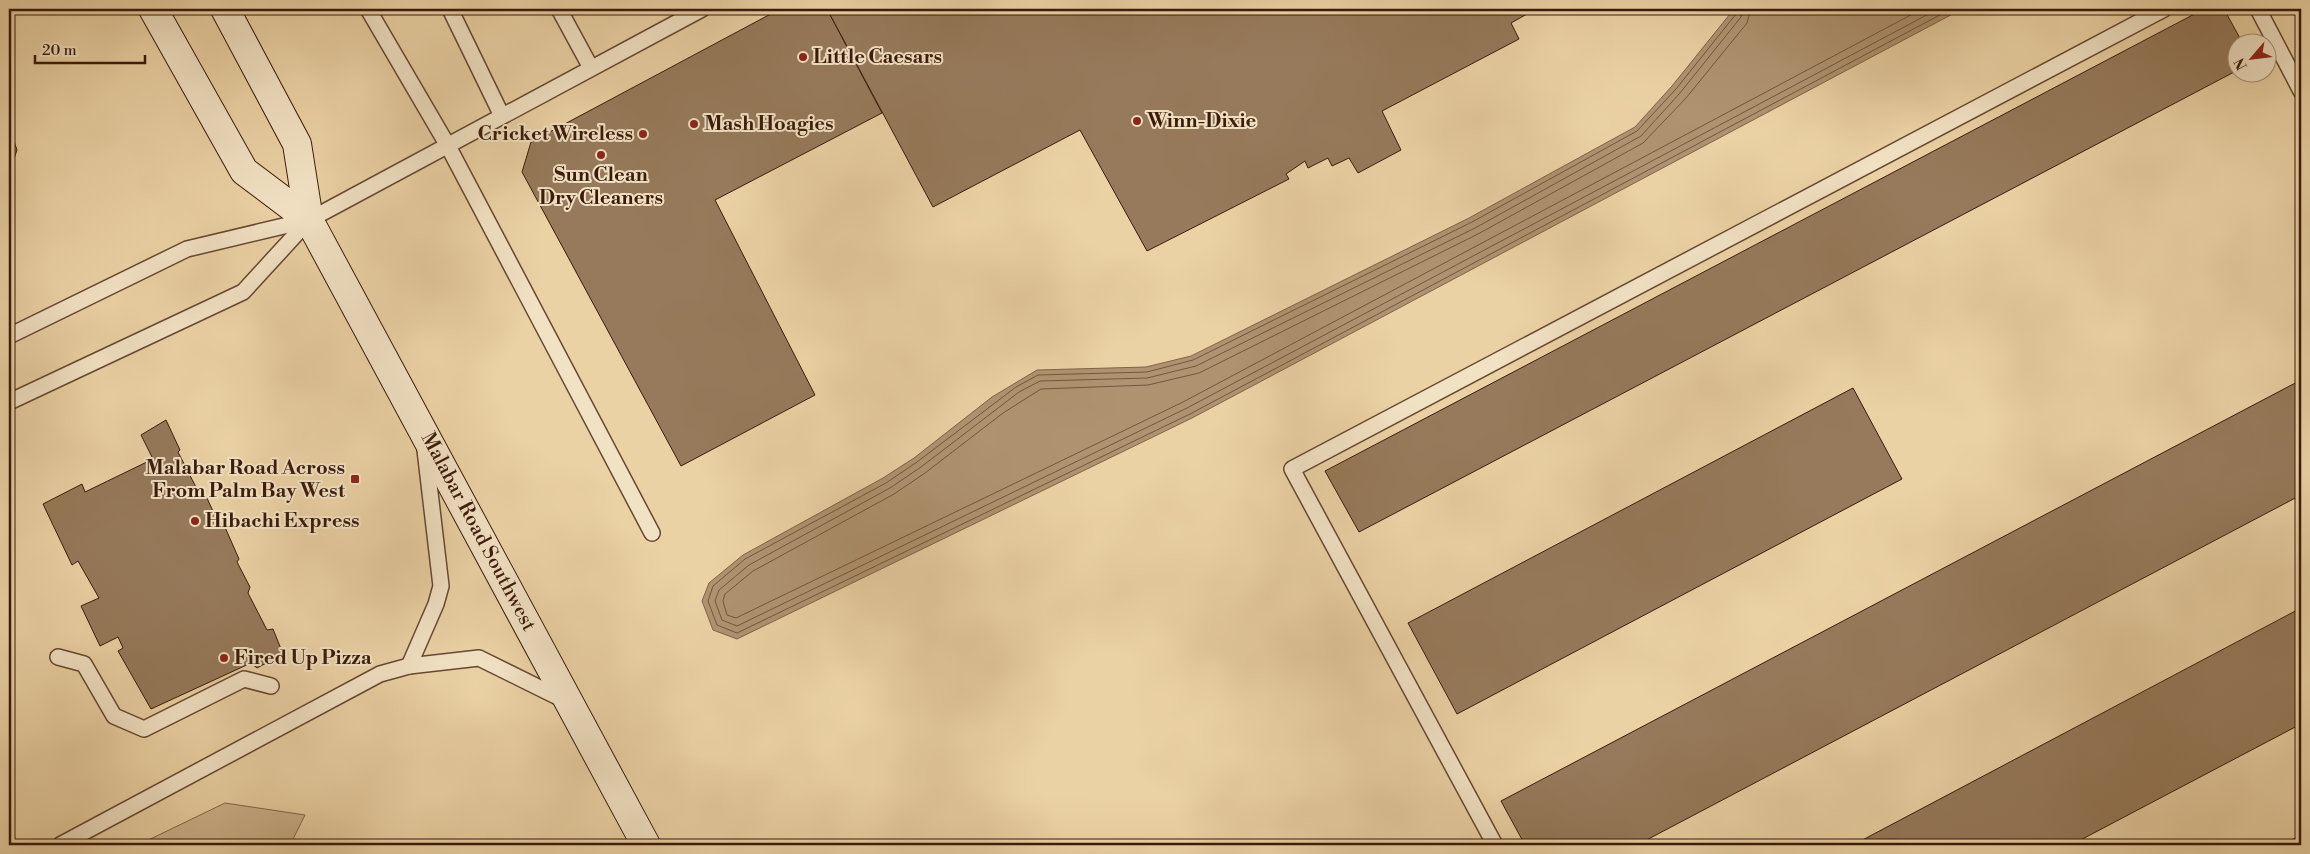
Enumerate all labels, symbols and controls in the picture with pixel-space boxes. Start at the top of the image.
scale bar [35,32,145,64]
north arrow [2228,32,2278,82]
text: 20 m [42,41,77,60]
place label: Little Caesars [813,45,942,70]
marker: Little Caesars [797,51,809,63]
text: N [2231,55,2252,73]
place label: Winn-Dixie [1146,109,1257,134]
place label: Mash Hoagies [704,112,834,137]
marker: Winn-Dixie [1131,115,1143,127]
marker: Mash Hoagies [688,118,700,130]
place label: Cricket Wireless [478,122,633,147]
marker: Cricket Wireless [637,128,649,140]
marker: Sun Clean Dry Cleaners [595,149,607,161]
place label: Sun Clean Dry Cleaners [539,163,663,211]
street label: Malabar Road Southwest [415,428,541,636]
place label: Malabar Road Across From Palm Bay West [145,456,346,504]
marker: Malabar Road Across From Palm Bay West [349,473,361,485]
place label: Hibachi Express [205,509,360,534]
marker: Hibachi Express [189,515,201,527]
place label: Fired Up Pizza [234,646,372,671]
marker: Fired Up Pizza [218,652,230,664]

